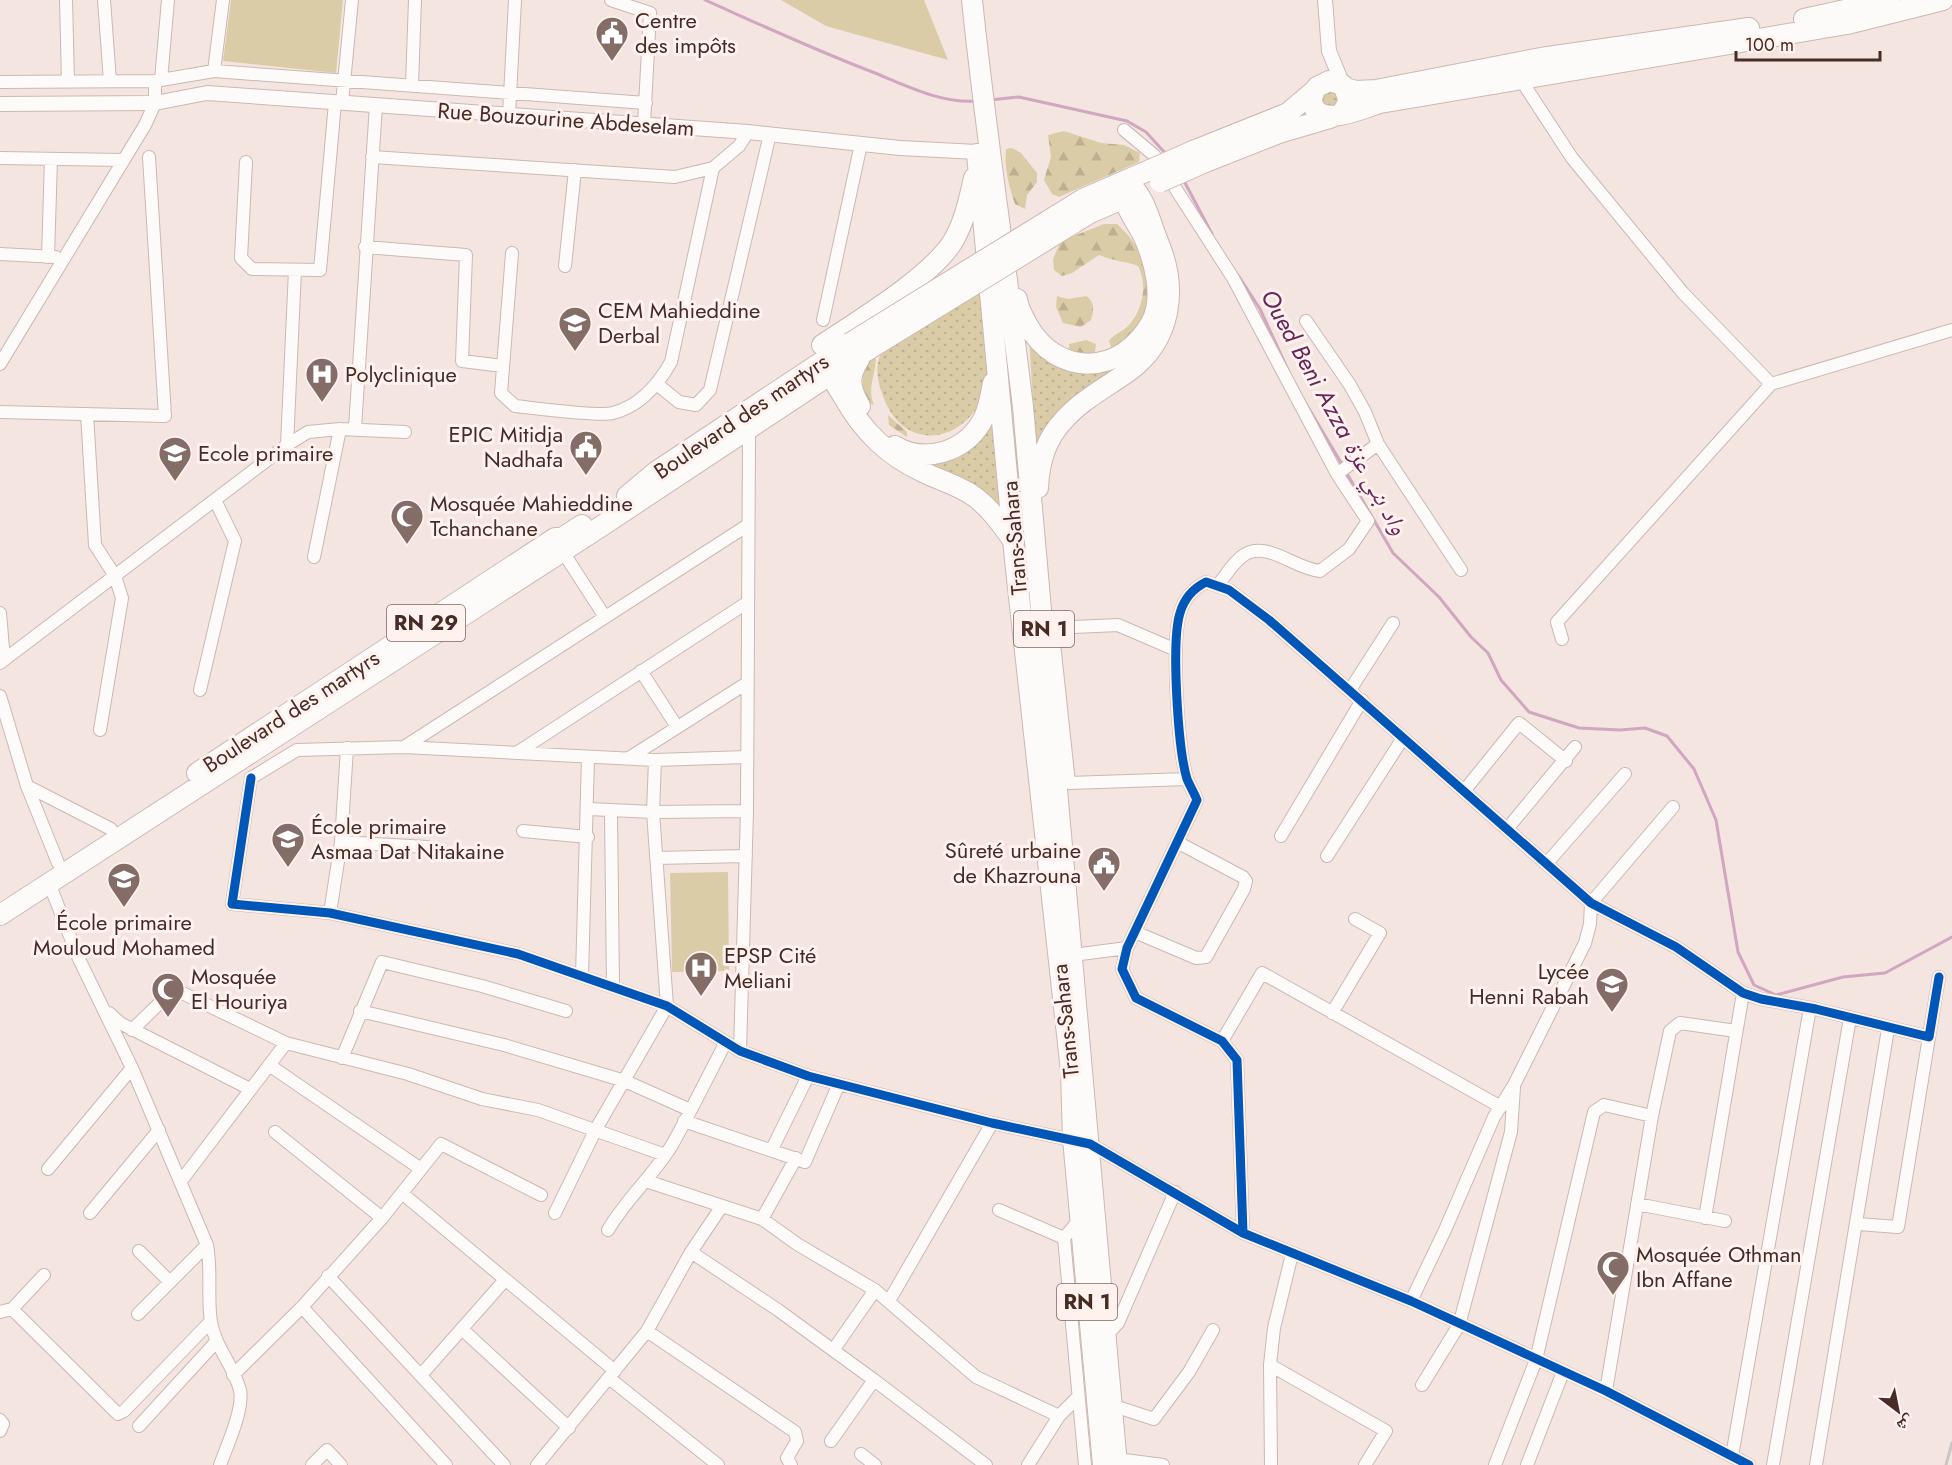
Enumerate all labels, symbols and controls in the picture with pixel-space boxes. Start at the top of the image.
place label: Centre des impôts [635,4,736,61]
public building icon: Centre des impôts [594,15,630,62]
scale bar [1736,24,1880,62]
text: 100 m [1745,32,1794,58]
street label: Rue Bouzourine Abdeselam [436,94,696,144]
water label: Oued Beni Azza واد بني عزة [1250,283,1417,542]
place label: CEM Mahieddine Derbal [598,294,760,351]
school or university icon: CEM Mahieddine Derbal [557,305,593,352]
street label: Boulevard des martyrs [647,345,835,487]
hospital icon: Polyclinique [304,356,340,403]
place label: Polyclinique [345,358,457,390]
place label: EPIC Mitidja Nadhafa [449,418,563,475]
public building icon: EPIC Mitidja Nadhafa [568,429,604,476]
school or university icon: Ecole primaire [157,435,193,482]
place label: Ecole primaire [198,437,333,469]
street label: Trans-Sahara [993,480,1035,596]
place label: Mosquée Mahieddine Tchanchane [430,487,633,544]
mosque icon: Mosquée Mahieddine Tchanchane [389,498,425,545]
road number: RN 29 [387,605,465,641]
road number: RN 1 [1014,611,1074,647]
street label: Boulevard des martyrs [196,642,386,780]
place label: École primaire Asmaa Dat Nitakaine [311,810,504,867]
school or university icon: École primaire Asmaa Dat Nitakaine [270,821,306,868]
place label: Sûreté urbaine de Khazrouna [945,834,1081,891]
public building icon: Sûreté urbaine de Khazrouna [1086,845,1122,892]
school or university icon: École primaire Mouloud Mohamed [106,861,142,908]
place label: École primaire Mouloud Mohamed [33,906,215,963]
place label: EPSP Cité Meliani [724,939,816,996]
hospital icon: EPSP Cité Meliani [683,950,719,997]
place label: Lycée Henni Rabah [1469,955,1589,1012]
place label: Mosquée El Houriya [191,960,288,1017]
street label: Trans-Sahara [1043,962,1087,1080]
school or university icon: Lycée Henni Rabah [1594,966,1630,1013]
mosque icon: Mosquée El Houriya [150,971,186,1018]
place label: Mosquée Othman Ibn Affane [1636,1238,1802,1295]
mosque icon: Mosquée Othman Ibn Affane [1595,1249,1631,1296]
road number: RN 1 [1057,1284,1117,1320]
north arrow [1868,1381,1928,1441]
text: ش [1892,1409,1919,1438]

